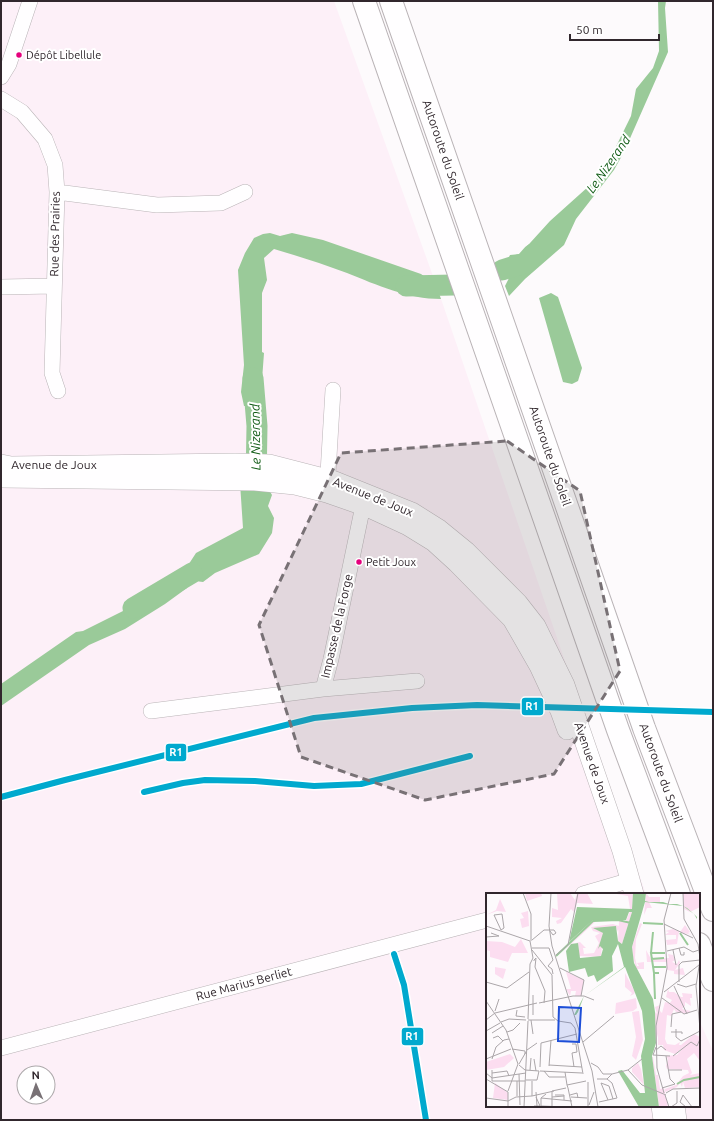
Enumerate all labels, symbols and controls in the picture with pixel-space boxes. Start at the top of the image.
scale bar [570,16,659,42]
text: 50 m [576,23,603,36]
place label: Dépôt Libellule [26,49,101,61]
marker: Dépôt Libellule [14,50,24,60]
street label: Autoroute du Soleil [420,98,467,201]
water label: Le Nizerand [583,132,633,195]
street label: Rue des Prairies [47,191,62,277]
water label: Le Nizerand [247,403,263,470]
street label: Autoroute du Soleil [527,404,574,507]
street label: Avenue de Joux [11,458,97,471]
street label: Avenue de Joux [331,475,415,519]
place label: Petit Joux [366,556,416,568]
marker: Petit Joux [354,557,364,567]
street label: Impasse de la Forge [318,573,355,679]
line badge: R1 [521,697,544,716]
text: R1 [525,700,539,712]
street label: Avenue de Joux [572,720,613,805]
street label: Autoroute du Soleil [637,721,685,824]
line badge: R1 [165,743,187,762]
text: R1 [169,746,183,758]
inset map [486,893,700,1107]
street label: Rue Marius Berliet [194,964,294,1003]
line badge: R1 [401,1027,424,1046]
text: R1 [405,1030,419,1042]
north arrow [16,1065,56,1105]
text: N [31,1069,40,1081]

